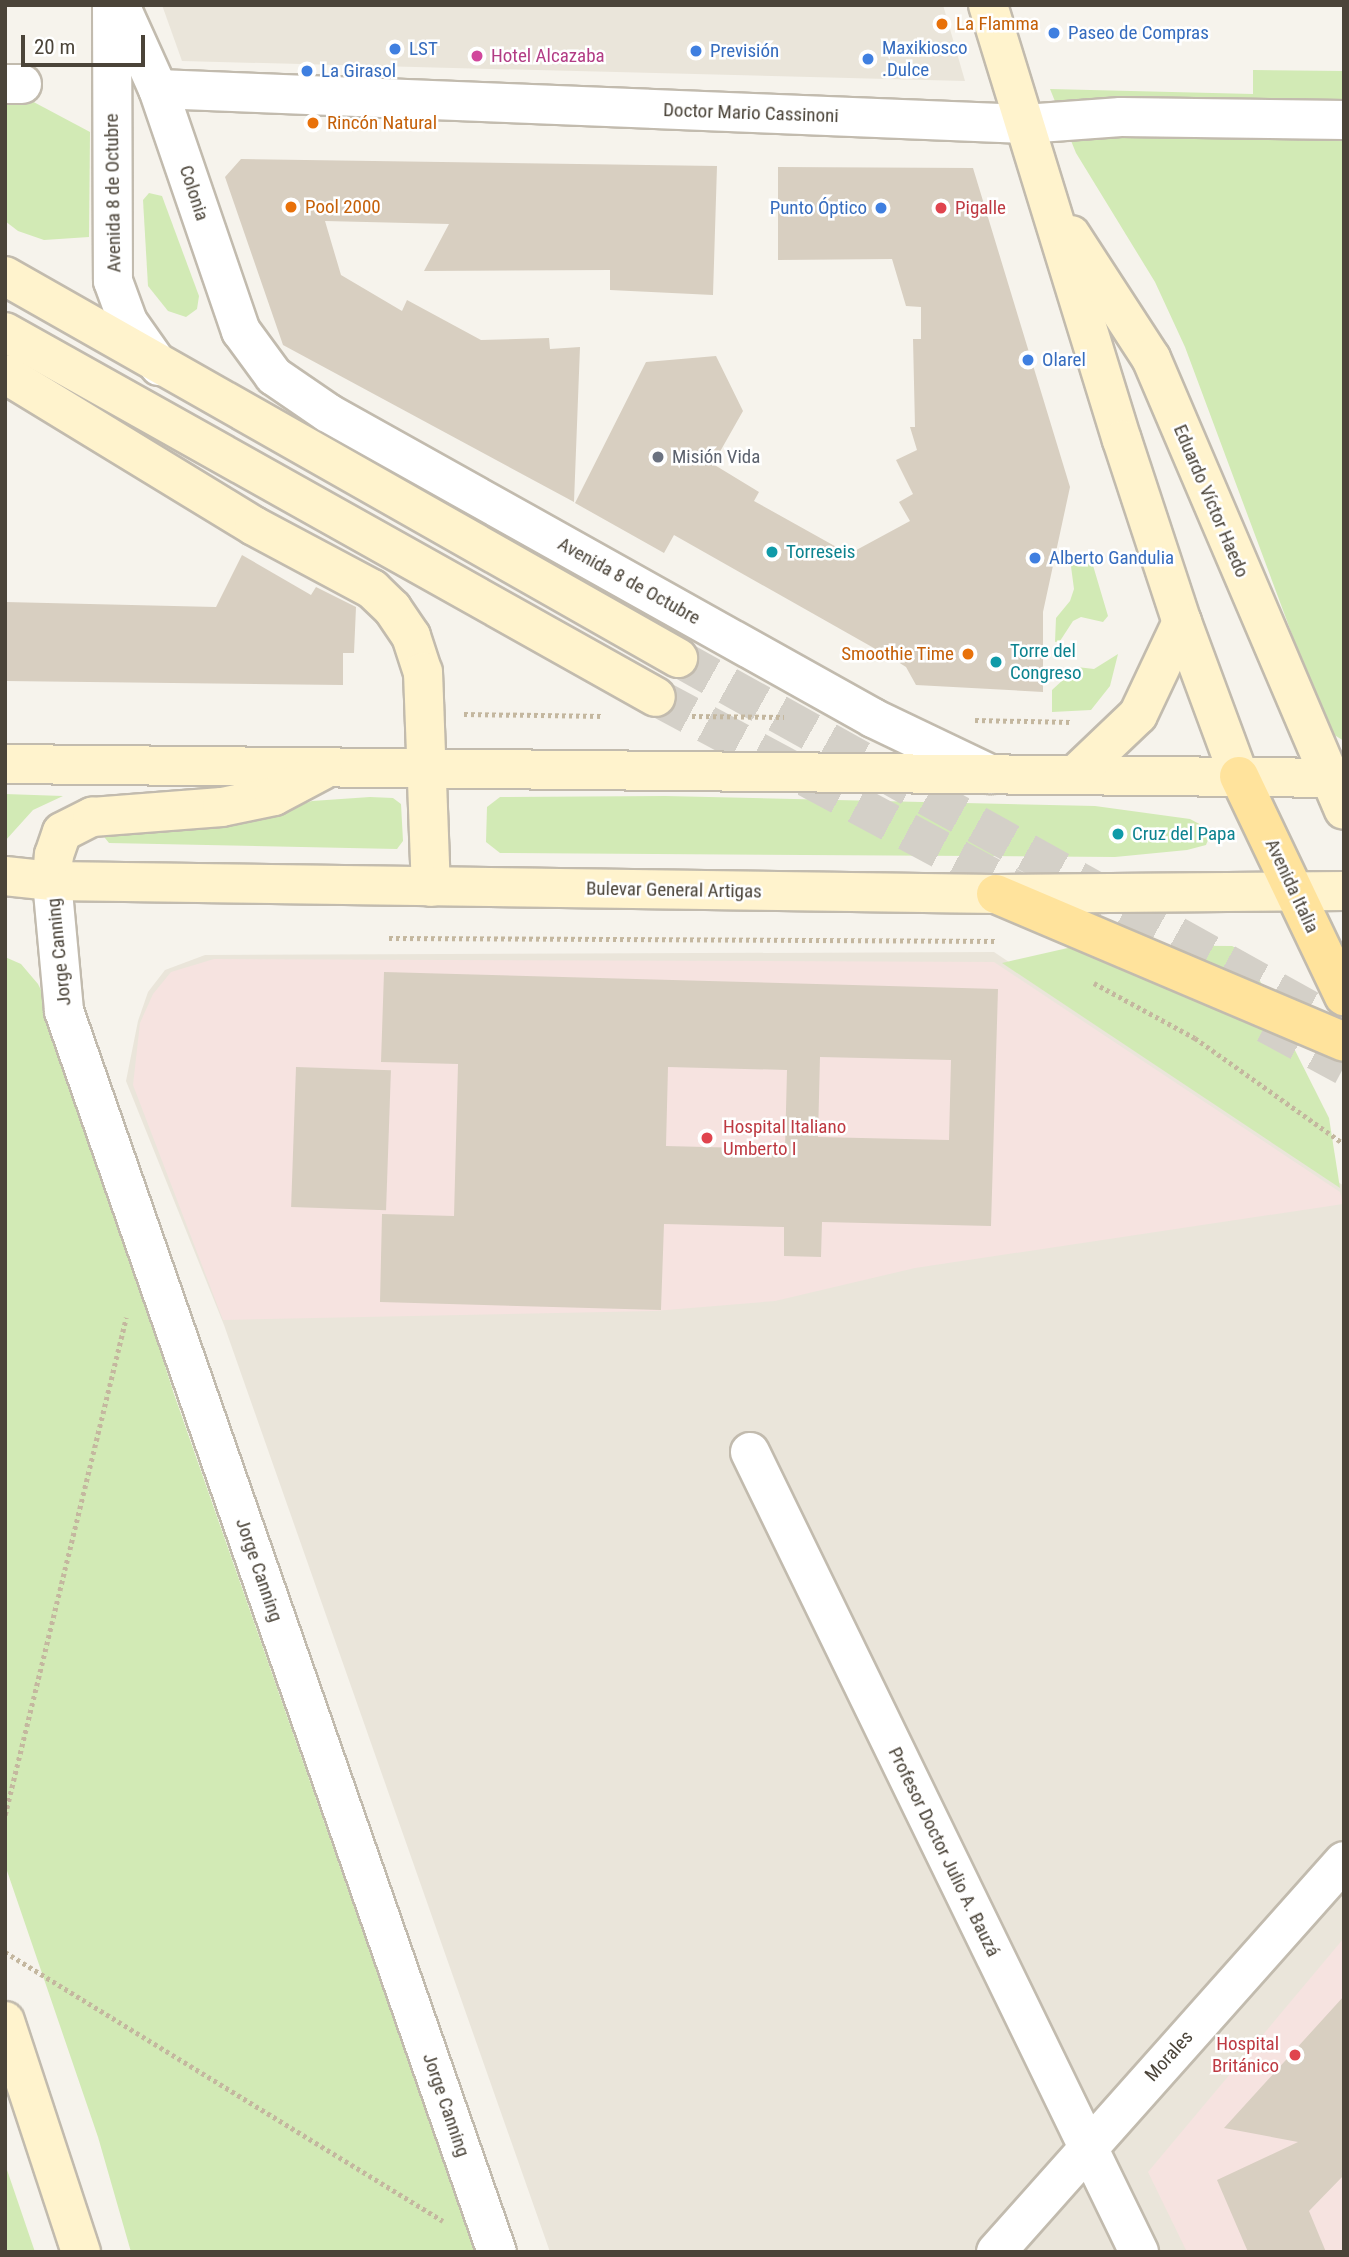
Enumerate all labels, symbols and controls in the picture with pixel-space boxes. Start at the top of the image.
place label: La Flamma [956,13,1039,35]
marker: La Flamma [934,16,950,32]
scale bar [24,21,149,65]
place label: Paseo de Compras [1068,22,1209,44]
marker: Paseo de Compras [1046,25,1062,41]
text: 20 m [34,35,75,59]
place label: Maxikiosco .Dulce [882,37,968,81]
place label: LST [409,38,438,60]
place label: Previsión [710,40,779,62]
marker: LST [387,41,403,57]
marker: Previsión [688,43,704,59]
place label: Hotel Alcazaba [491,45,605,67]
marker: Hotel Alcazaba [469,48,485,64]
marker: Maxikiosco .Dulce [860,51,876,67]
place label: La Girasol [321,60,396,82]
marker: La Girasol [299,63,315,79]
street label: Doctor Mario Cassinoni [663,99,839,127]
place label: Rincón Natural [327,112,437,134]
street label: Avenida 8 de Octubre [100,113,126,273]
marker: Rincón Natural [305,115,321,131]
street label: Colonia [174,162,214,224]
place label: Pool 2000 [305,196,381,218]
place label: Punto Óptico [770,197,867,219]
place label: Pigalle [955,197,1006,219]
marker: Pool 2000 [283,199,299,215]
marker: Punto Óptico [873,200,889,216]
marker: Pigalle [933,200,949,216]
place label: Olarel [1042,349,1086,371]
marker: Olarel [1020,352,1036,368]
street label: Eduardo Víctor Haedo [1169,421,1253,581]
place label: Misión Vida [672,446,760,468]
marker: Misión Vida [650,449,666,465]
street label: Avenida 8 de Octubre [554,532,704,630]
place label: Torreseis [786,541,855,563]
marker: Torreseis [764,544,780,560]
place label: Alberto Gandulia [1049,547,1174,569]
marker: Alberto Gandulia [1027,550,1043,566]
place label: Torre del Congreso [1010,640,1082,684]
place label: Smoothie Time [841,643,954,665]
marker: Smoothie Time [960,646,976,662]
marker: Torre del Congreso [988,654,1004,670]
place label: Cruz del Papa [1132,823,1235,845]
marker: Cruz del Papa [1110,826,1126,842]
street label: Avenida Italia [1260,835,1324,937]
street label: Bulevar General Artigas [586,877,762,903]
street label: Jorge Canning [42,897,76,1007]
place label: Hospital Italiano Umberto I [723,1116,846,1160]
marker: Hospital Italiano Umberto I [697,1128,717,1148]
street label: Jorge Canning [231,1515,287,1625]
street label: Profesor Doctor Julio A. Bauzá [883,1743,1005,1961]
street label: Morales [1140,2026,1198,2086]
place label: Hospital Británico [1212,2033,1279,2077]
marker: Hospital Británico [1285,2045,1305,2065]
street label: Jorge Canning [418,2050,474,2160]

